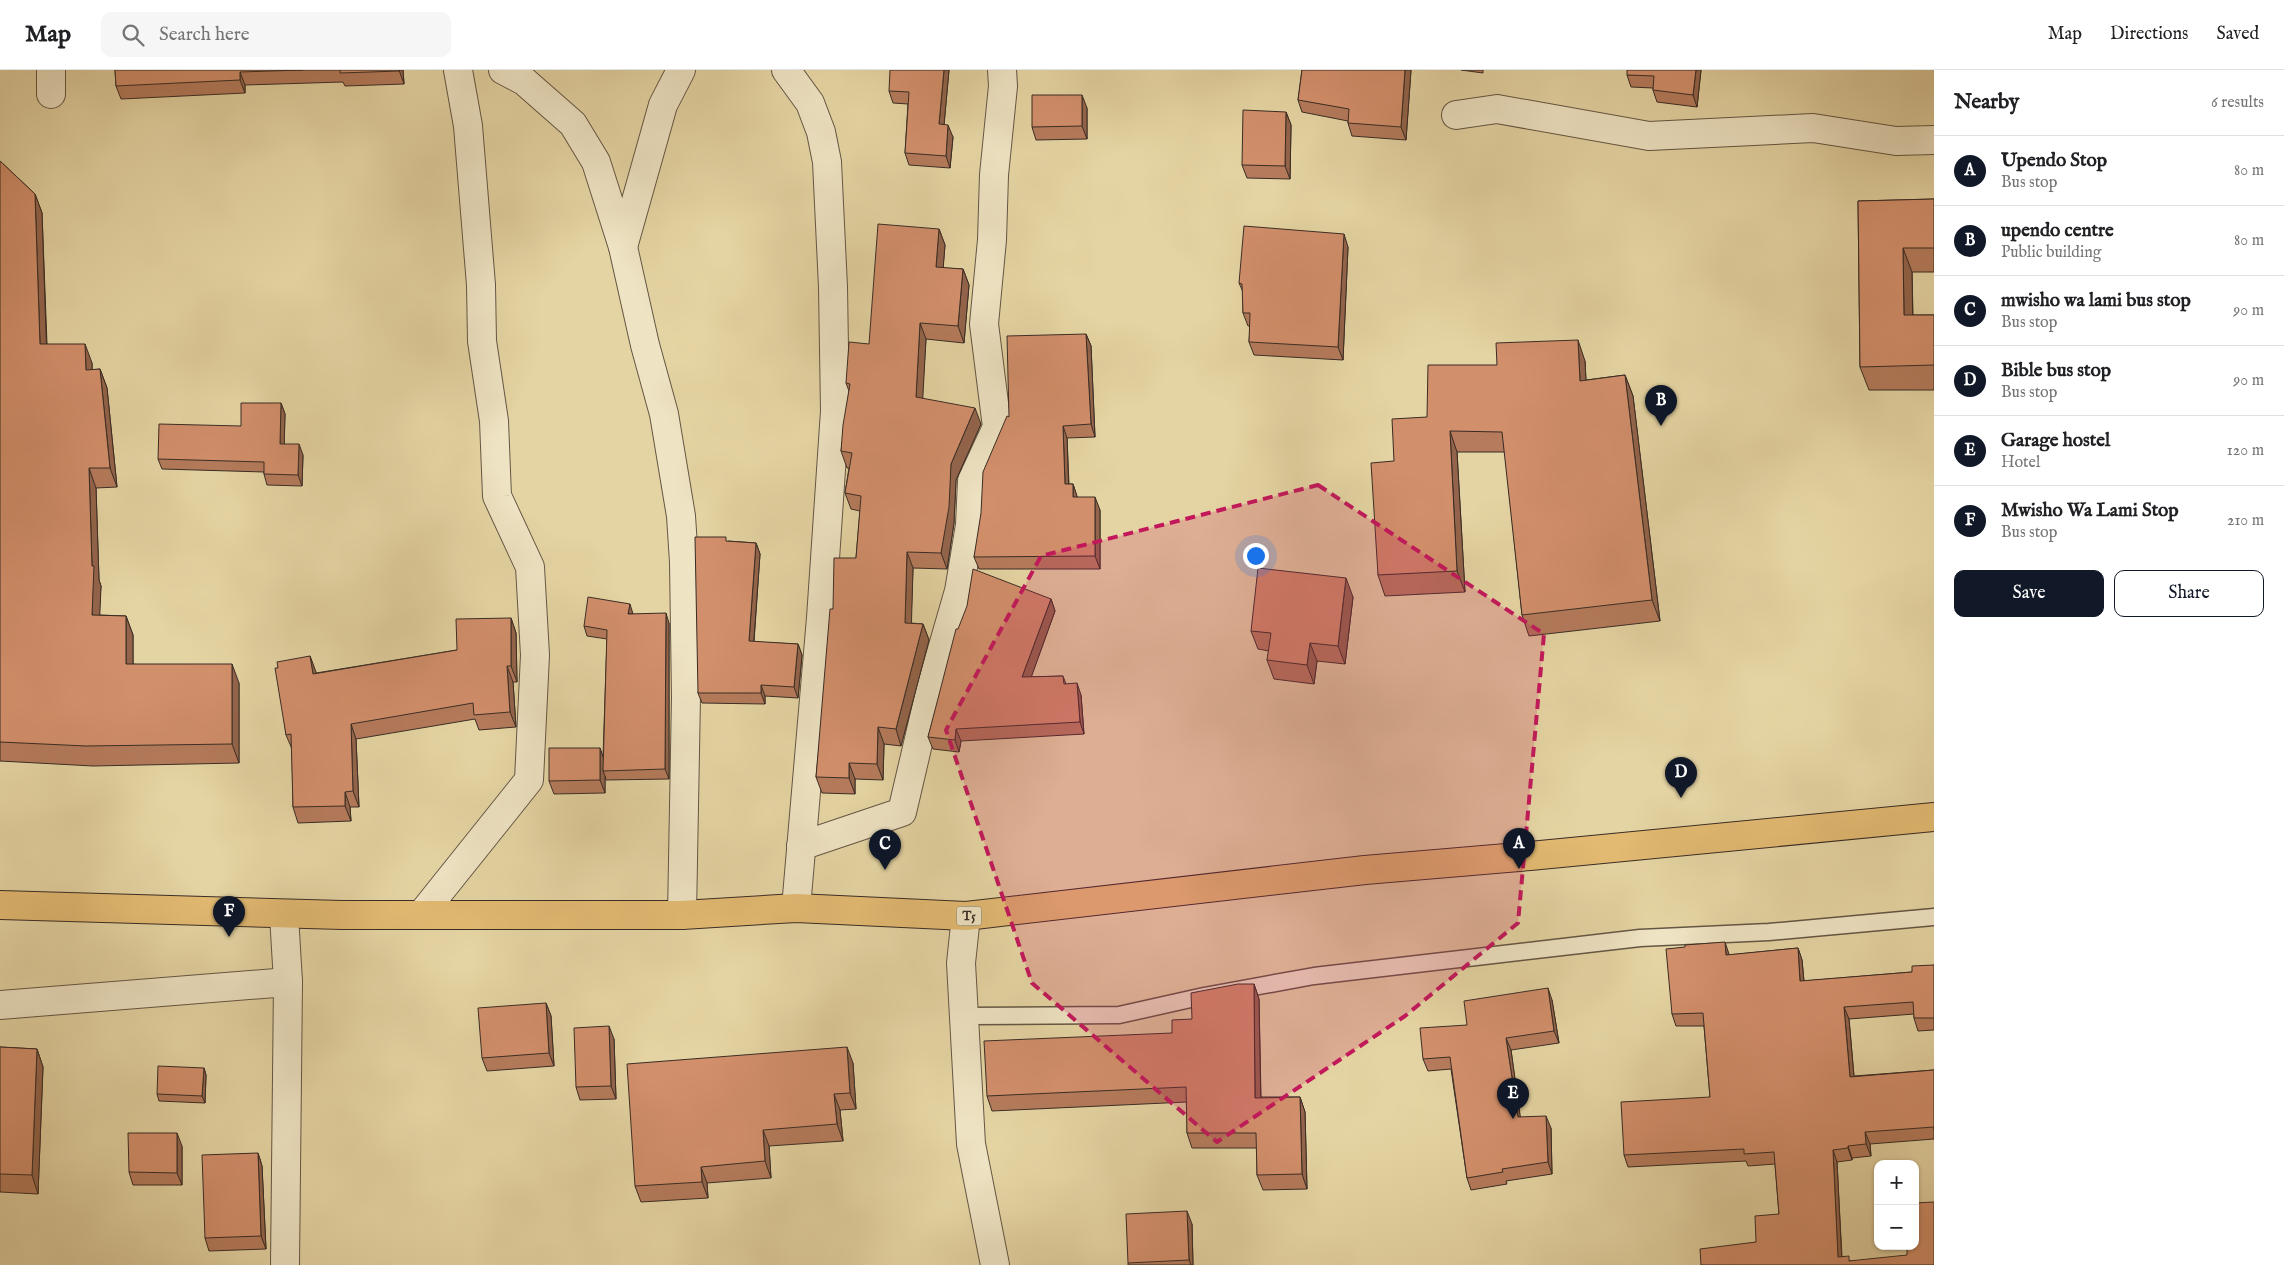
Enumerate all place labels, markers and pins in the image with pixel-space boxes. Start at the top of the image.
pin: B [1645,385,1677,426]
pin: D [1665,757,1697,798]
pin: A [1503,828,1535,869]
pin: C [869,829,901,870]
pin: F [213,896,245,937]
pin: E [1497,1078,1529,1119]

